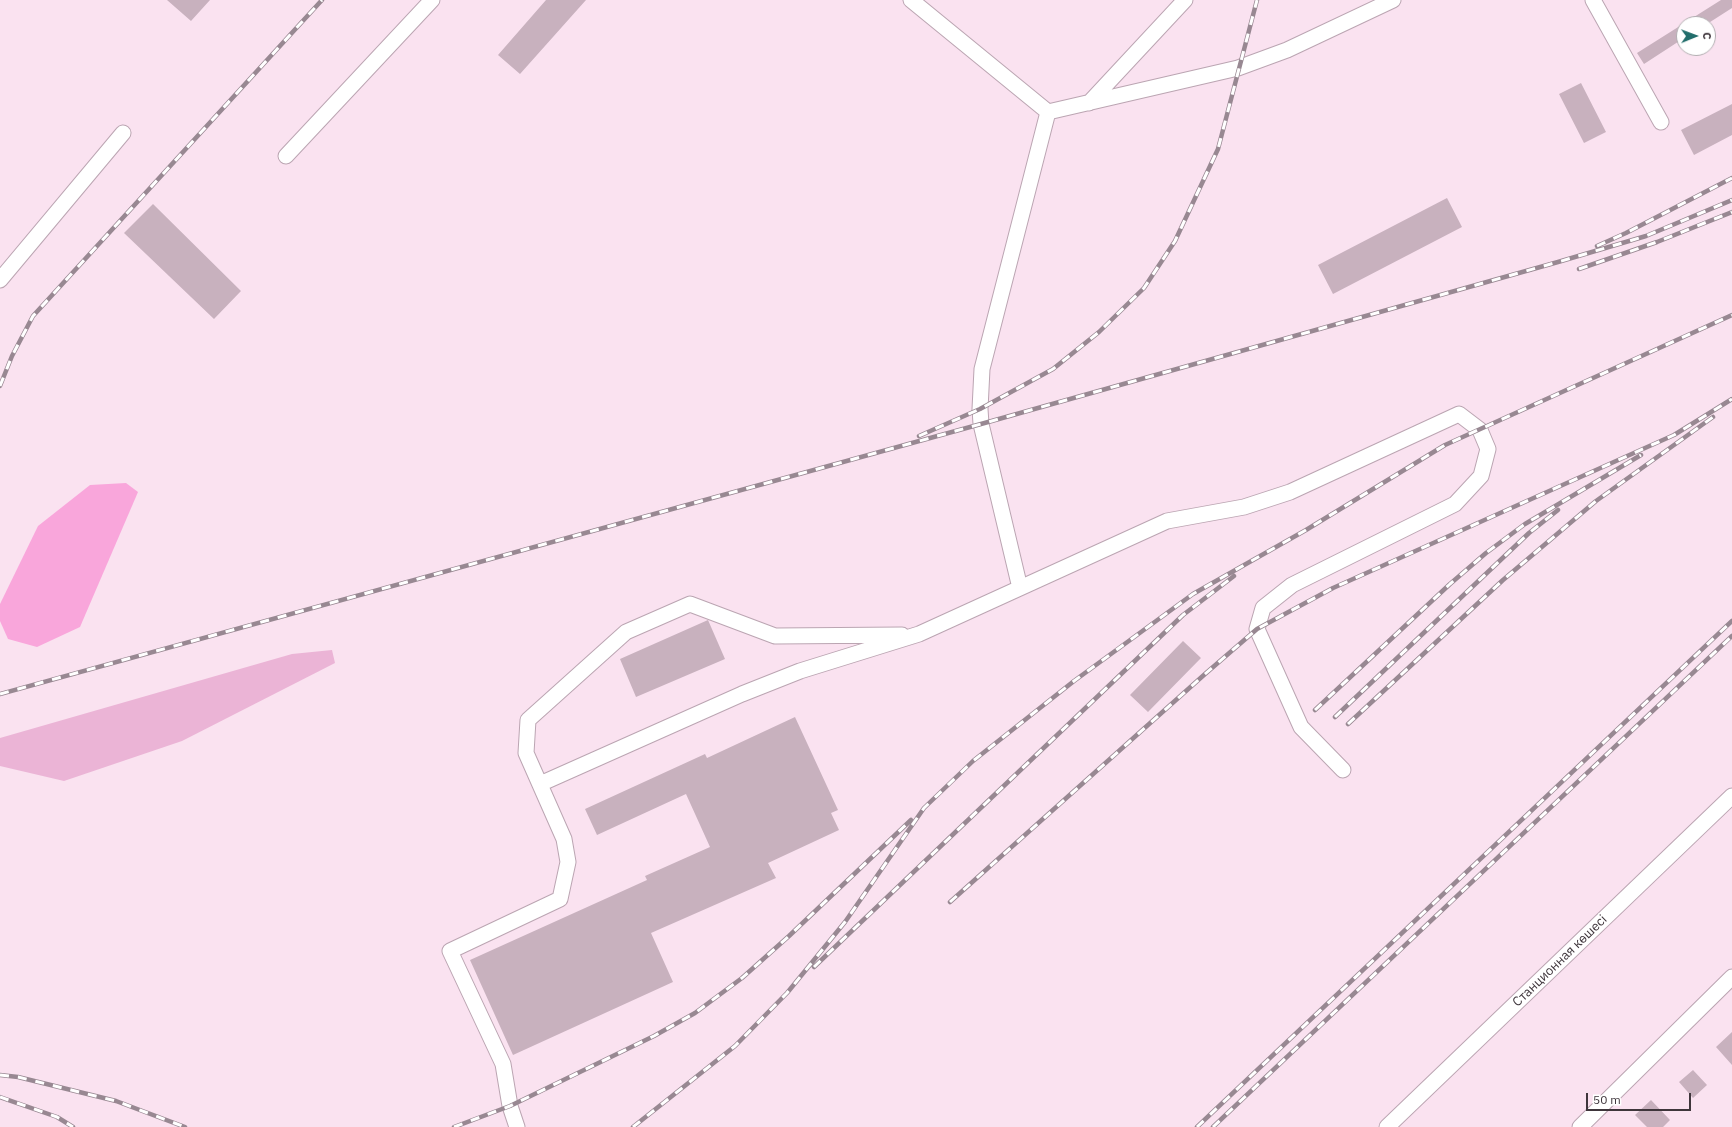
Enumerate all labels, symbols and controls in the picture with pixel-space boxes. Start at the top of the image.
north arrow [1676,16,1716,56]
text: С [1700,32,1714,40]
street label: Станционная көшесі [1510,912,1610,1010]
scale bar [1588,1085,1693,1111]
text: 50 m [1593,1092,1621,1107]

